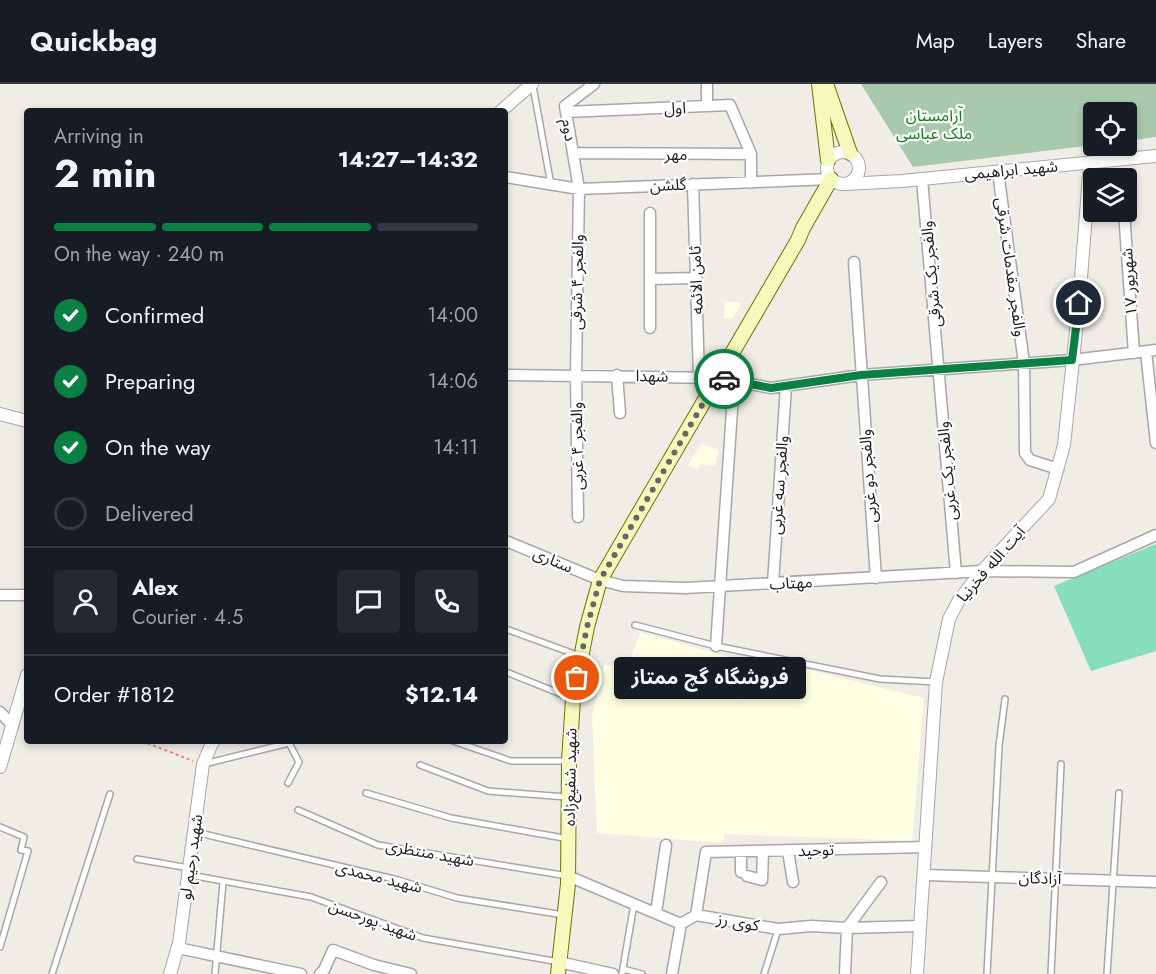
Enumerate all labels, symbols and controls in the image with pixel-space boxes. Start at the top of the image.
text: Quickbag [30,21,157,62]
text: Map [916,26,955,56]
text: Layers [988,26,1043,56]
text: Share [1076,26,1126,56]
street label: اول [664,96,686,120]
map controls [1083,102,1137,222]
button: locate [1083,102,1137,156]
park label: آرامستان ملک عباسی [896,104,972,145]
street label: دوم [555,117,582,143]
text: Arriving in [54,122,144,151]
text: 14:27–14:32 [338,143,478,175]
street label: مهر [664,143,687,166]
text: 2 min [54,145,156,202]
street label: شهید ابراهیمی [963,154,1059,186]
button: layers [1083,168,1137,222]
street label: گلشن [649,173,687,197]
street label: والفجر مقدمات شرقی [990,196,1032,338]
street label: والفجر یک شرقی [915,220,947,328]
street label: والفجر ۴ شرقی [565,234,589,330]
text: On the way · 240 m [54,240,224,269]
street label: ثامن الائمه [683,245,709,315]
street label: ۱۷ شهریور [1115,247,1143,317]
pin [1053,277,1104,328]
icon: home [1062,286,1095,319]
icon: check [54,299,87,332]
text: Confirmed [105,299,204,331]
text: 14:00 [427,301,478,330]
courier [694,349,754,409]
icon: car [708,363,741,396]
street label: شهدا [635,364,669,388]
icon: check [54,365,87,398]
text: Preparing [105,365,196,397]
text: 14:06 [428,367,478,396]
street label: والفجر ۴ غربی [565,402,589,490]
street label: والفجر یک غربی [931,420,963,522]
street label: والفجر دو غربی [853,428,883,524]
icon: check [54,431,87,464]
text: On the way [105,431,210,463]
text: 14:11 [433,433,478,462]
street label: والفجر سه غربی [764,435,794,535]
text: Delivered [105,497,194,529]
street label: آیت الله فخرنیا [951,520,1031,607]
street label: ستاری [530,541,576,579]
button: person [54,570,117,633]
button: chat [337,570,400,633]
button: phone [415,570,478,633]
street label: مهتاب [769,570,813,596]
text: Alex [132,571,178,603]
text: Courier · 4.5 [132,603,243,632]
pin [551,652,602,703]
callout: فروشگاه گچ ممتاز [613,657,805,699]
icon: bag [560,661,593,694]
text: فروشگاه گچ ممتاز [631,663,789,692]
text: Order #1812 [54,678,175,710]
text: $12.14 [405,678,478,710]
street label: شهید شفیع‌زاده [558,728,583,826]
street label: شهید رحیم لو [174,813,209,901]
street label: شهید منتظری [384,834,476,872]
street label: توحید [797,838,835,862]
street label: شهید محمدی [333,855,425,899]
street label: آزادگان [1018,866,1063,890]
street label: شهید پورحسن [326,893,420,947]
street label: کوی رز [714,907,761,937]

